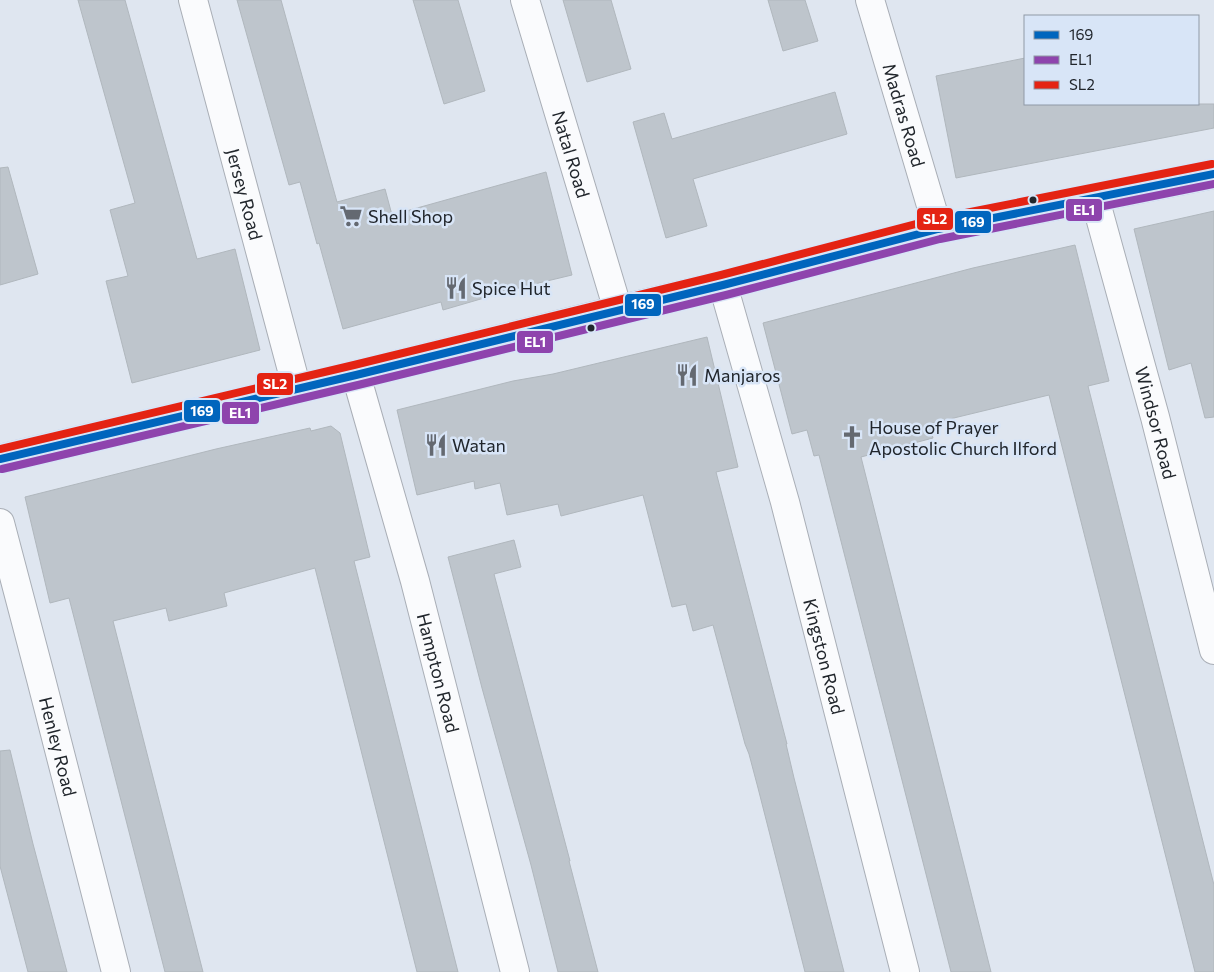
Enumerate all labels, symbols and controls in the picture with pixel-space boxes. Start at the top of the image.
legend [1024,15,1199,105]
text: 169 [1069,25,1093,43]
text: EL1 [1069,50,1092,68]
street label: Madras Road [878,61,930,169]
text: SL2 [1069,75,1095,93]
street label: Natal Road [548,108,595,200]
street label: Jersey Road [222,146,268,242]
unlabelled marker [1028,195,1038,205]
line badge: EL1 [1065,198,1103,222]
text: EL1 [1073,201,1095,218]
supermarket icon: Shell Shop [338,203,364,229]
place label: Shell Shop [368,205,453,227]
line badge: SL2 [916,207,954,231]
text: SL2 [923,210,947,227]
line badge: 169 [954,210,992,234]
text: 169 [961,213,985,230]
restaurant icon: Spice Hut [443,275,469,301]
place label: Spice Hut [472,277,551,299]
line badge: 169 [624,293,662,317]
text: 169 [631,295,655,312]
unlabelled marker [586,323,596,333]
line badge: EL1 [516,330,554,354]
text: EL1 [524,333,546,350]
restaurant icon: Manjaros [674,362,700,388]
place label: Manjaros [704,364,780,386]
street label: Windsor Road [1131,364,1181,481]
line badge: SL2 [256,372,294,396]
text: SL2 [263,375,287,392]
line badge: 169 [183,399,221,423]
line badge: EL1 [221,401,260,425]
text: 169 [190,402,214,419]
text: EL1 [229,404,251,421]
place label: House of Prayer Apostolic Church Ilford [869,416,1057,459]
church icon: House of Prayer Apostolic Church Ilford [839,424,865,450]
restaurant icon: Watan [423,432,449,458]
place label: Watan [452,434,506,456]
street label: Kingston Road [799,596,850,717]
street label: Hampton Road [413,610,464,735]
street label: Henley Road [35,694,82,799]

